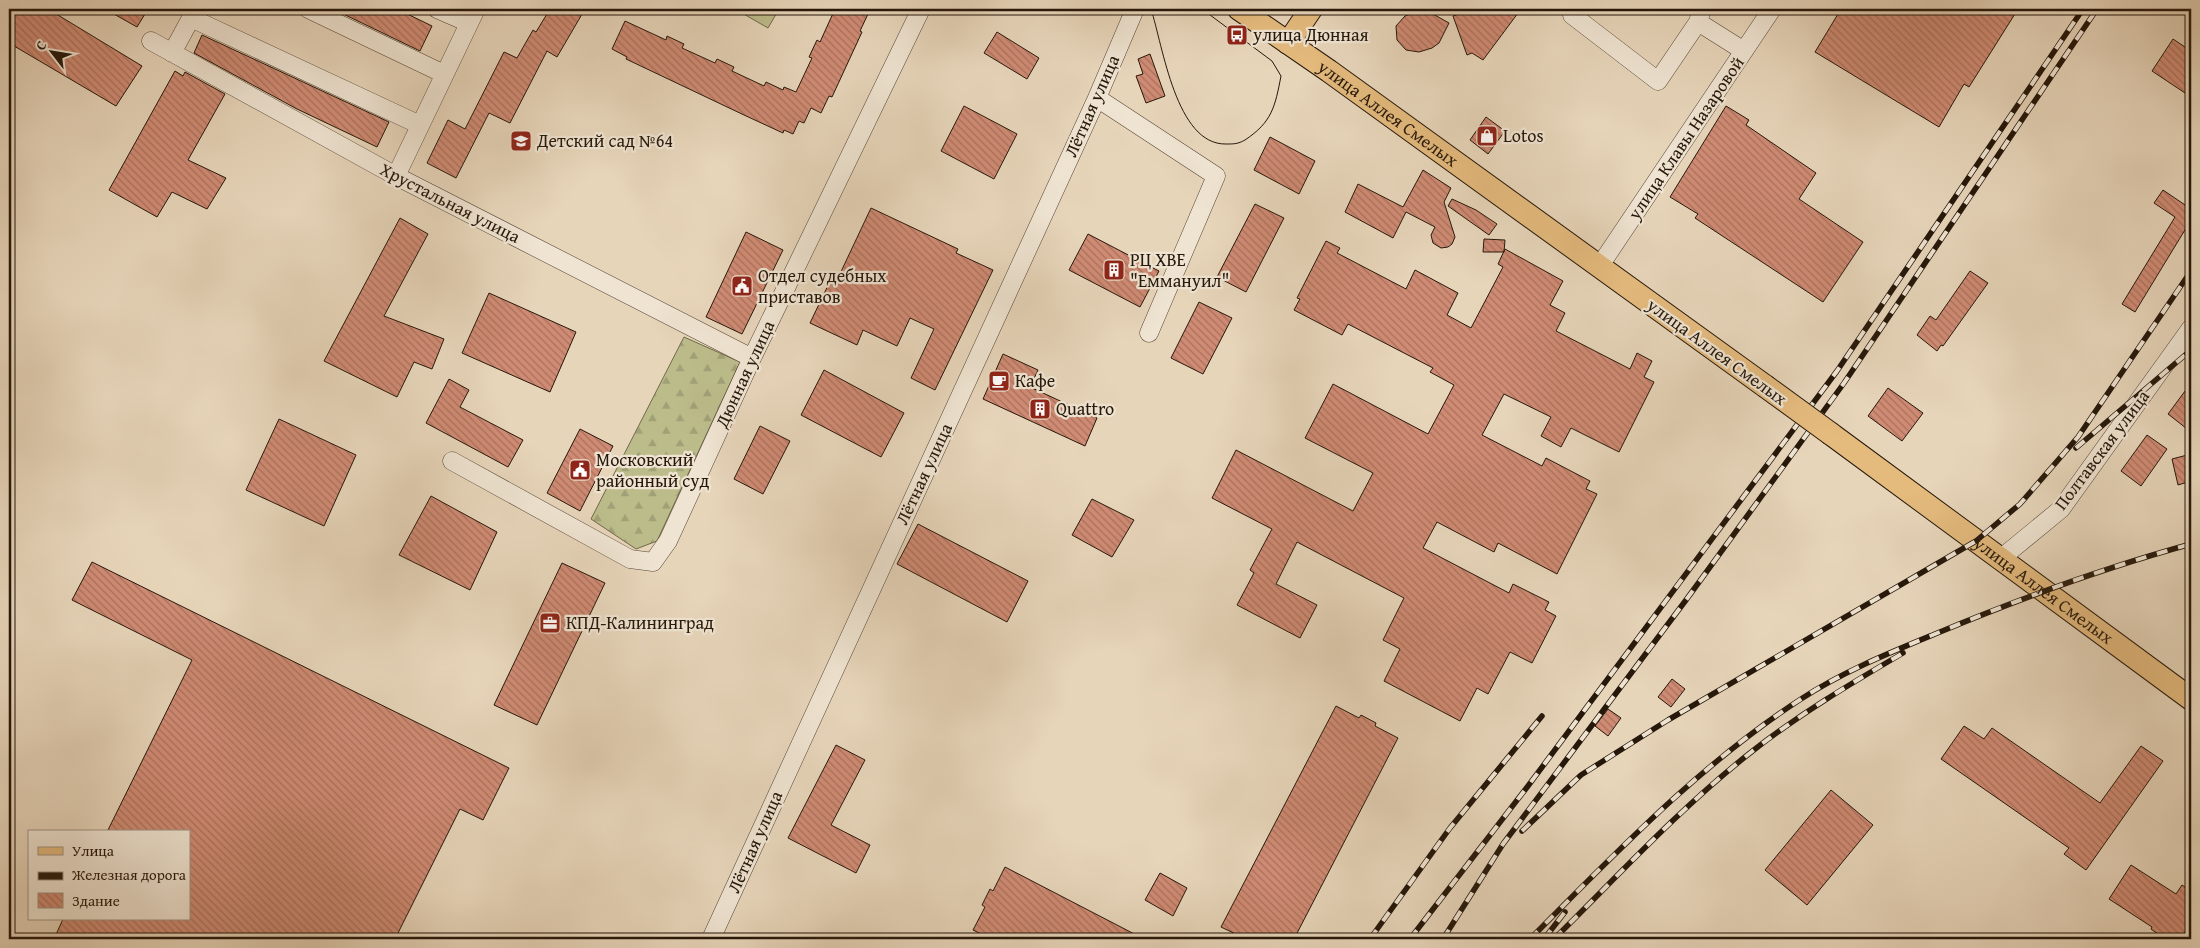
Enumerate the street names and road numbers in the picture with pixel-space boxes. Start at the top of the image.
street label: Лётная улица [1057,50,1126,161]
street label: улица Клавы Назаровой [1620,50,1751,226]
street label: улица Аллея Смелых [1312,53,1465,174]
street label: Хрустальная улица [375,155,526,250]
street label: улица Аллея Смелых [1641,291,1794,412]
street label: Дюнная улица [707,315,781,433]
street label: Полтавская улица [2047,384,2156,515]
street label: Лётная улица [888,418,959,529]
street label: улица Аллея Смелых [1968,529,2120,651]
street label: Лётная улица [720,786,789,897]

